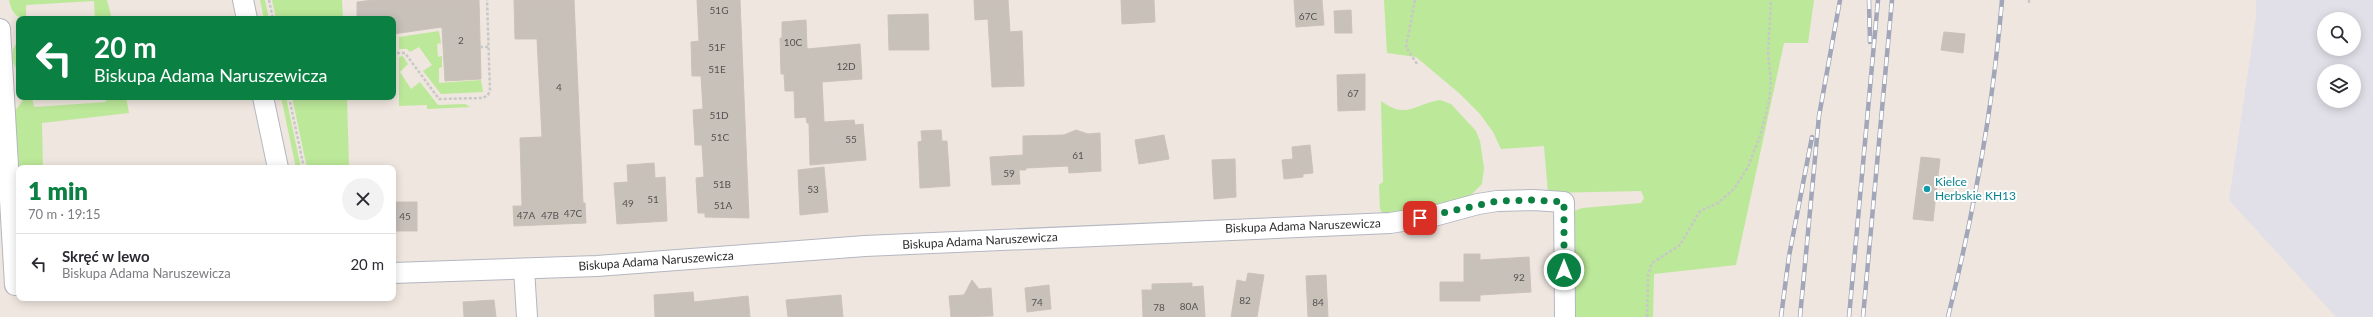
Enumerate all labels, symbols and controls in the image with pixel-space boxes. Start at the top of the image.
house number: 51G [710,4,728,16]
house number: 67C [1299,10,1317,22]
map controls [2317,12,2361,108]
button: search [2317,12,2361,56]
text: 20 m [94,30,157,64]
icon: left [28,32,80,84]
house number: 2 [458,34,464,46]
house number: 10C [784,36,802,48]
house number: 51F [708,41,726,53]
house number: 12D [836,60,856,72]
house number: 51E [708,63,726,75]
text: Biskupa Adama Naruszewicza [94,64,327,86]
button: layers [2317,64,2361,108]
house number: 4 [556,81,562,93]
house number: 67 [1347,87,1359,99]
house number: 51D [709,109,729,121]
house number: 51C [711,131,729,143]
house number: 55 [845,133,857,145]
house number: 61 [1072,149,1084,161]
house number: 59 [1003,167,1015,179]
place label: Kielce Herbskie KH13 [1935,174,2016,203]
text: 1 min [28,176,88,205]
button: close [342,178,384,220]
house number: 51B [713,178,731,190]
house number: 53 [807,183,819,195]
marker: Kielce Herbskie KH13 [1922,184,1932,194]
house number: 51 [647,193,659,205]
house number: 49 [622,197,634,209]
house number: 51A [714,199,732,211]
pin [1403,201,1437,235]
text: 70 m · 19:15 [28,206,101,222]
house number: 47C [564,207,582,219]
icon: arrive [1409,207,1431,229]
house number: 47A [517,209,535,221]
house number: 47B [541,209,559,221]
house number: 45 [399,210,411,222]
street label: Biskupa Adama Naruszewicza [1225,215,1381,236]
street label: Biskupa Adama Naruszewicza [902,229,1058,252]
text: Skręć w lewo [62,247,150,265]
street label: Biskupa Adama Naruszewicza [578,248,734,273]
position arrow [1543,249,1585,291]
icon: left [28,253,50,275]
text: 20 m [350,255,384,273]
text: Biskupa Adama Naruszewicza [62,265,231,281]
house number: 92 [1513,271,1525,283]
house number: 82 [1239,294,1251,306]
house number: 74 [1031,296,1043,308]
house number: 84 [1312,296,1324,308]
house number: 80A [1180,300,1198,312]
house number: 78 [1153,301,1165,313]

